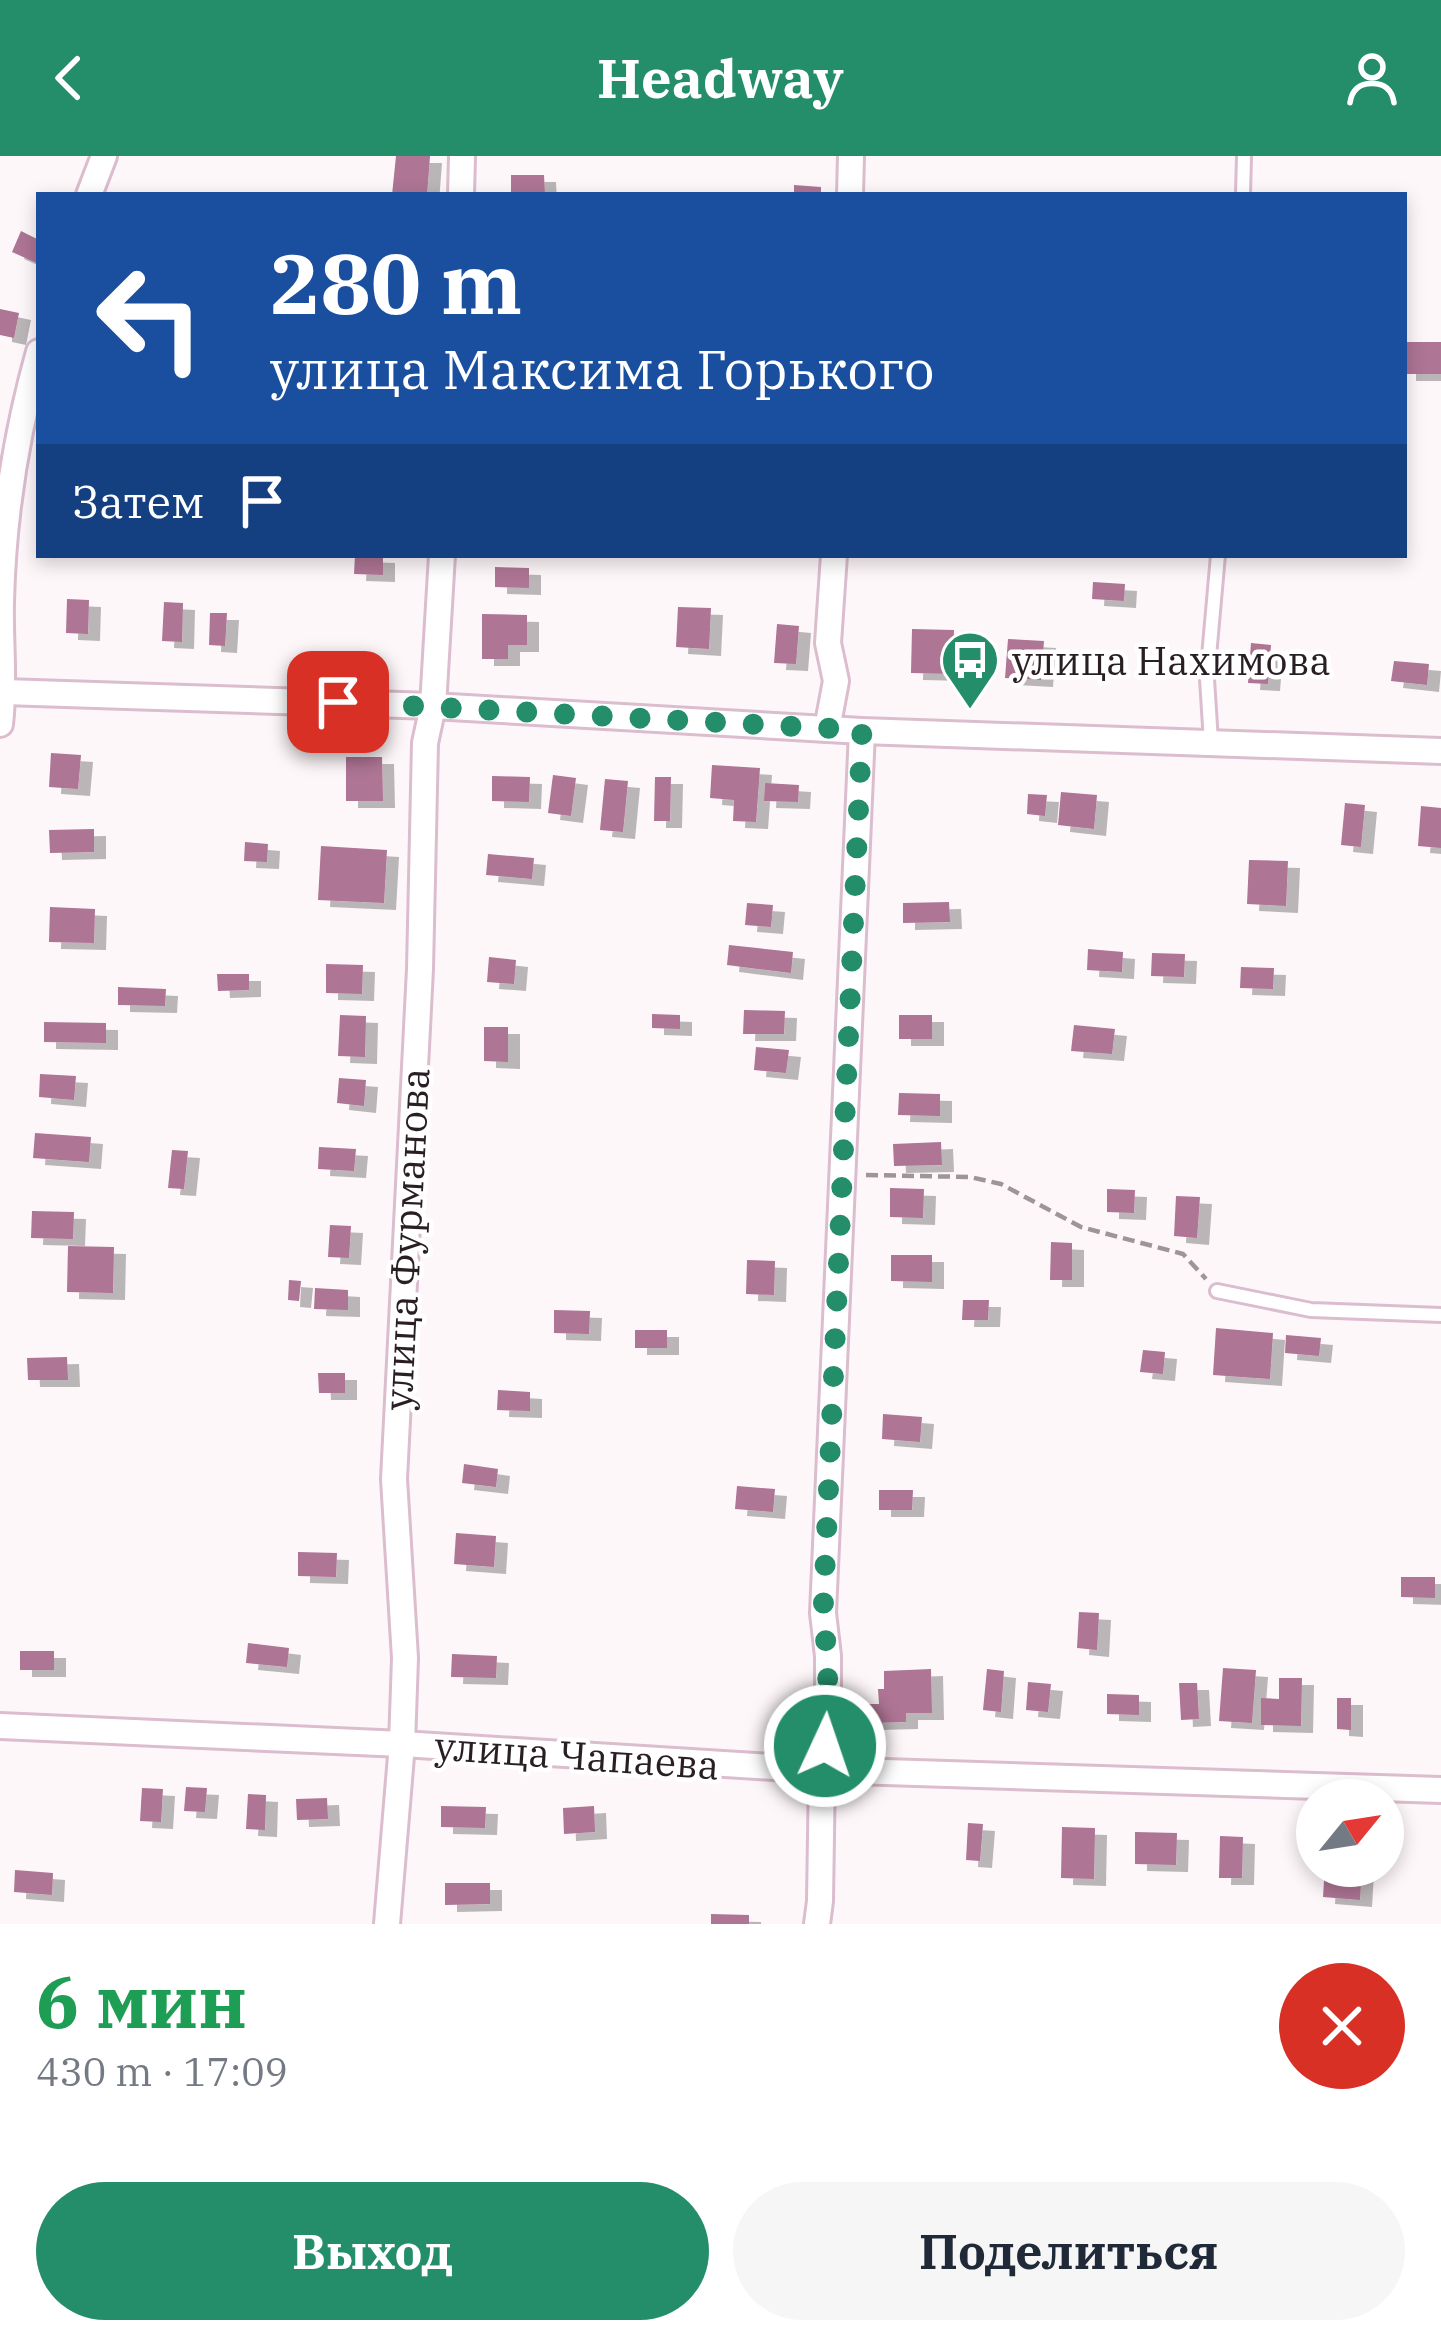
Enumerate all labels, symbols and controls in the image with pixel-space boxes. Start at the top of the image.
text: Headway [597,43,844,113]
icon: back [36,45,102,111]
icon: person [1339,45,1405,111]
text: 280 m [270,228,522,337]
icon: left [72,240,228,396]
text: улица Максима Горького [270,334,935,404]
icon: arrive [229,468,295,534]
text: Затем [72,472,205,530]
bus stop icon: улица Нахимова [939,629,1001,711]
place label: улица Нахимова [1012,635,1331,686]
pin [287,651,389,753]
icon: arrive [305,669,371,735]
street label: улица Фурманова [372,1066,440,1412]
position arrow [762,1683,888,1809]
street label: улица Чапаева [433,1720,721,1790]
north arrow [1296,1779,1404,1887]
map controls [1296,1779,1404,1887]
text: 6 мин [36,1954,247,2048]
button: close [1279,1963,1405,2089]
text: 430 m · 17:09 [36,2046,288,2097]
button: Выход [36,2182,709,2320]
button: Поделиться [733,2182,1405,2320]

